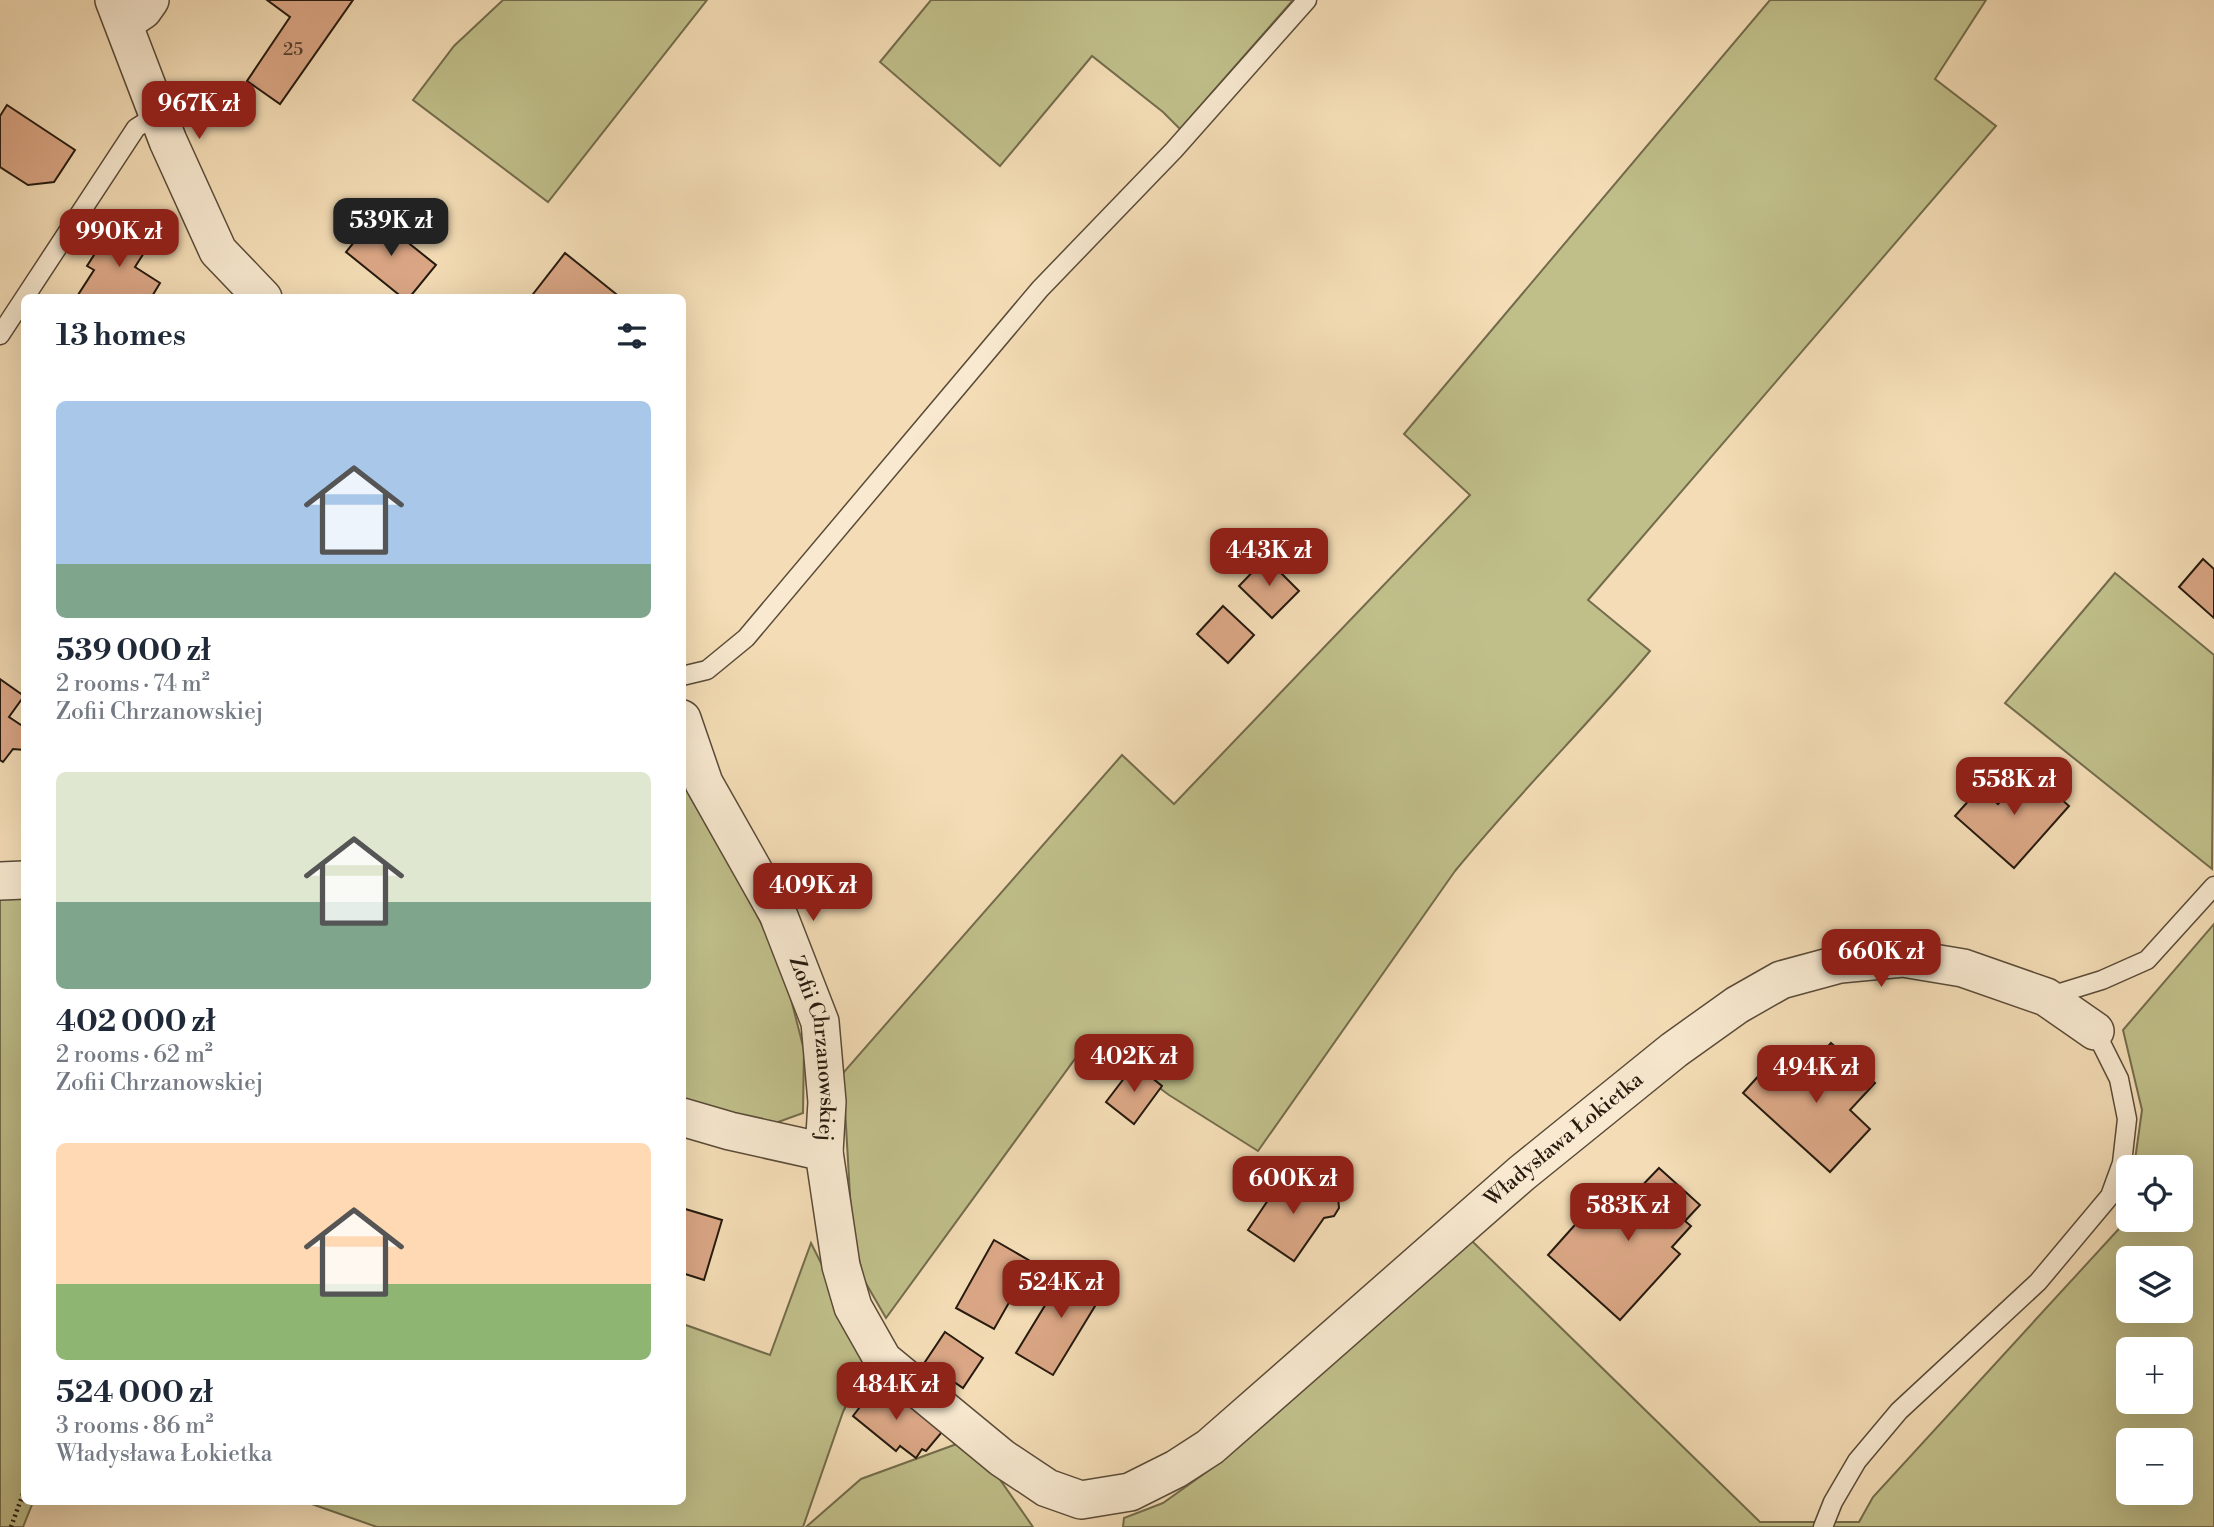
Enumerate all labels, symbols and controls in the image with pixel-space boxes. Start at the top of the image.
house number: 25 [283,38,303,61]
pin: 967K zł [134,82,264,141]
text: 967K zł [158,90,240,118]
pin: 539K zł [326,198,456,258]
text: 539K zł [349,207,433,235]
pin: 990K zł [54,210,184,269]
text: 990K zł [76,218,162,246]
text: 13 homes [56,317,186,355]
icon: filters [613,317,651,355]
icon: home [291,447,417,573]
pin: 443K zł [1204,528,1334,588]
text: 443K zł [1226,537,1312,565]
text: 539 000 zł [56,632,211,670]
text: 2 rooms · 74 m² [56,670,210,698]
text: Zofii Chrzanowskiej [56,698,263,726]
pin: 558K zł [1949,758,2079,817]
text: 558K zł [1972,766,2056,794]
icon: home [291,818,417,944]
pin: 409K zł [748,864,878,923]
text: 409K zł [769,872,857,900]
pin: 660K zł [1816,930,1946,989]
text: 660K zł [1838,938,1924,966]
street label: Zofii Chrzanowskiej [783,952,840,1142]
text: 402 000 zł [56,1003,215,1041]
pin: 402K zł [1069,1034,1199,1094]
text: 2 rooms · 62 m² [56,1041,213,1069]
text: 402K zł [1090,1043,1178,1071]
pin: 494K zł [1751,1046,1881,1105]
text: 494K zł [1773,1054,1859,1082]
street label: Władysława Łokietka [1479,1067,1649,1213]
text: Zofii Chrzanowskiej [56,1069,263,1097]
map controls [2116,1155,2193,1505]
button: locate [2116,1155,2193,1232]
pin: 600K zł [1228,1156,1358,1216]
text: 600K zł [1249,1165,1337,1193]
pin: 583K zł [1563,1184,1693,1243]
icon: home [291,1189,417,1315]
text: 583K zł [1586,1192,1670,1220]
button: layers [2116,1246,2193,1323]
pin: 524K zł [996,1260,1126,1320]
text: 524K zł [1018,1269,1104,1297]
button: + [2116,1337,2193,1414]
pin: 484K zł [831,1362,961,1422]
text: 484K zł [853,1371,939,1399]
text: 524 000 zł [56,1374,213,1412]
text: 3 rooms · 86 m² [56,1412,213,1440]
button: − [2116,1428,2193,1505]
text: Władysława Łokietka [56,1440,272,1468]

